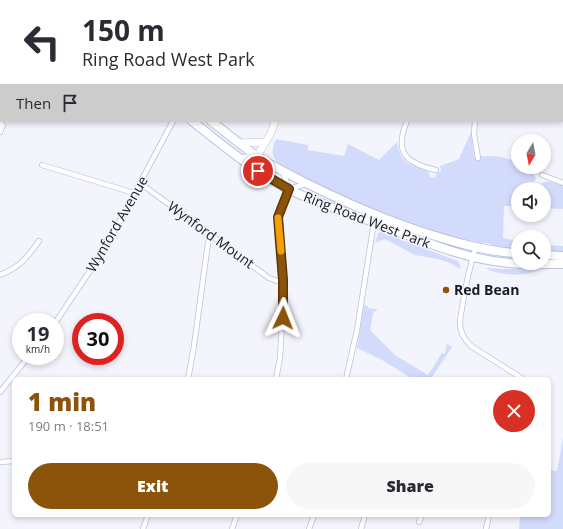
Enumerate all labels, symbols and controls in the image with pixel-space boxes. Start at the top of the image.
text: 150 m [82,11,165,49]
icon: left [16,16,68,68]
text: Ring Road West Park [82,47,255,71]
icon: arrive [59,92,81,114]
text: Then [16,93,51,113]
north arrow [511,134,551,174]
map controls [511,134,551,270]
pin [241,154,275,188]
icon: arrive [247,160,269,182]
street label: Wynford Avenue [81,172,152,275]
button: sound [511,182,551,222]
street label: Ring Road West Park [301,187,434,253]
street label: Wynford Mount [164,197,258,272]
button: search [511,230,551,270]
place label: Red Bean [454,280,519,299]
marker: Red Bean [441,285,451,295]
position arrow [262,297,304,339]
speed limit sign: 30 [72,313,124,365]
text: 19 [27,320,49,347]
text: km/h [26,342,50,356]
text: 1 min [28,385,96,418]
button: close [493,390,535,432]
text: 190 m · 18:51 [28,417,109,435]
button: Exit [28,463,278,509]
button: Share [286,463,535,509]

